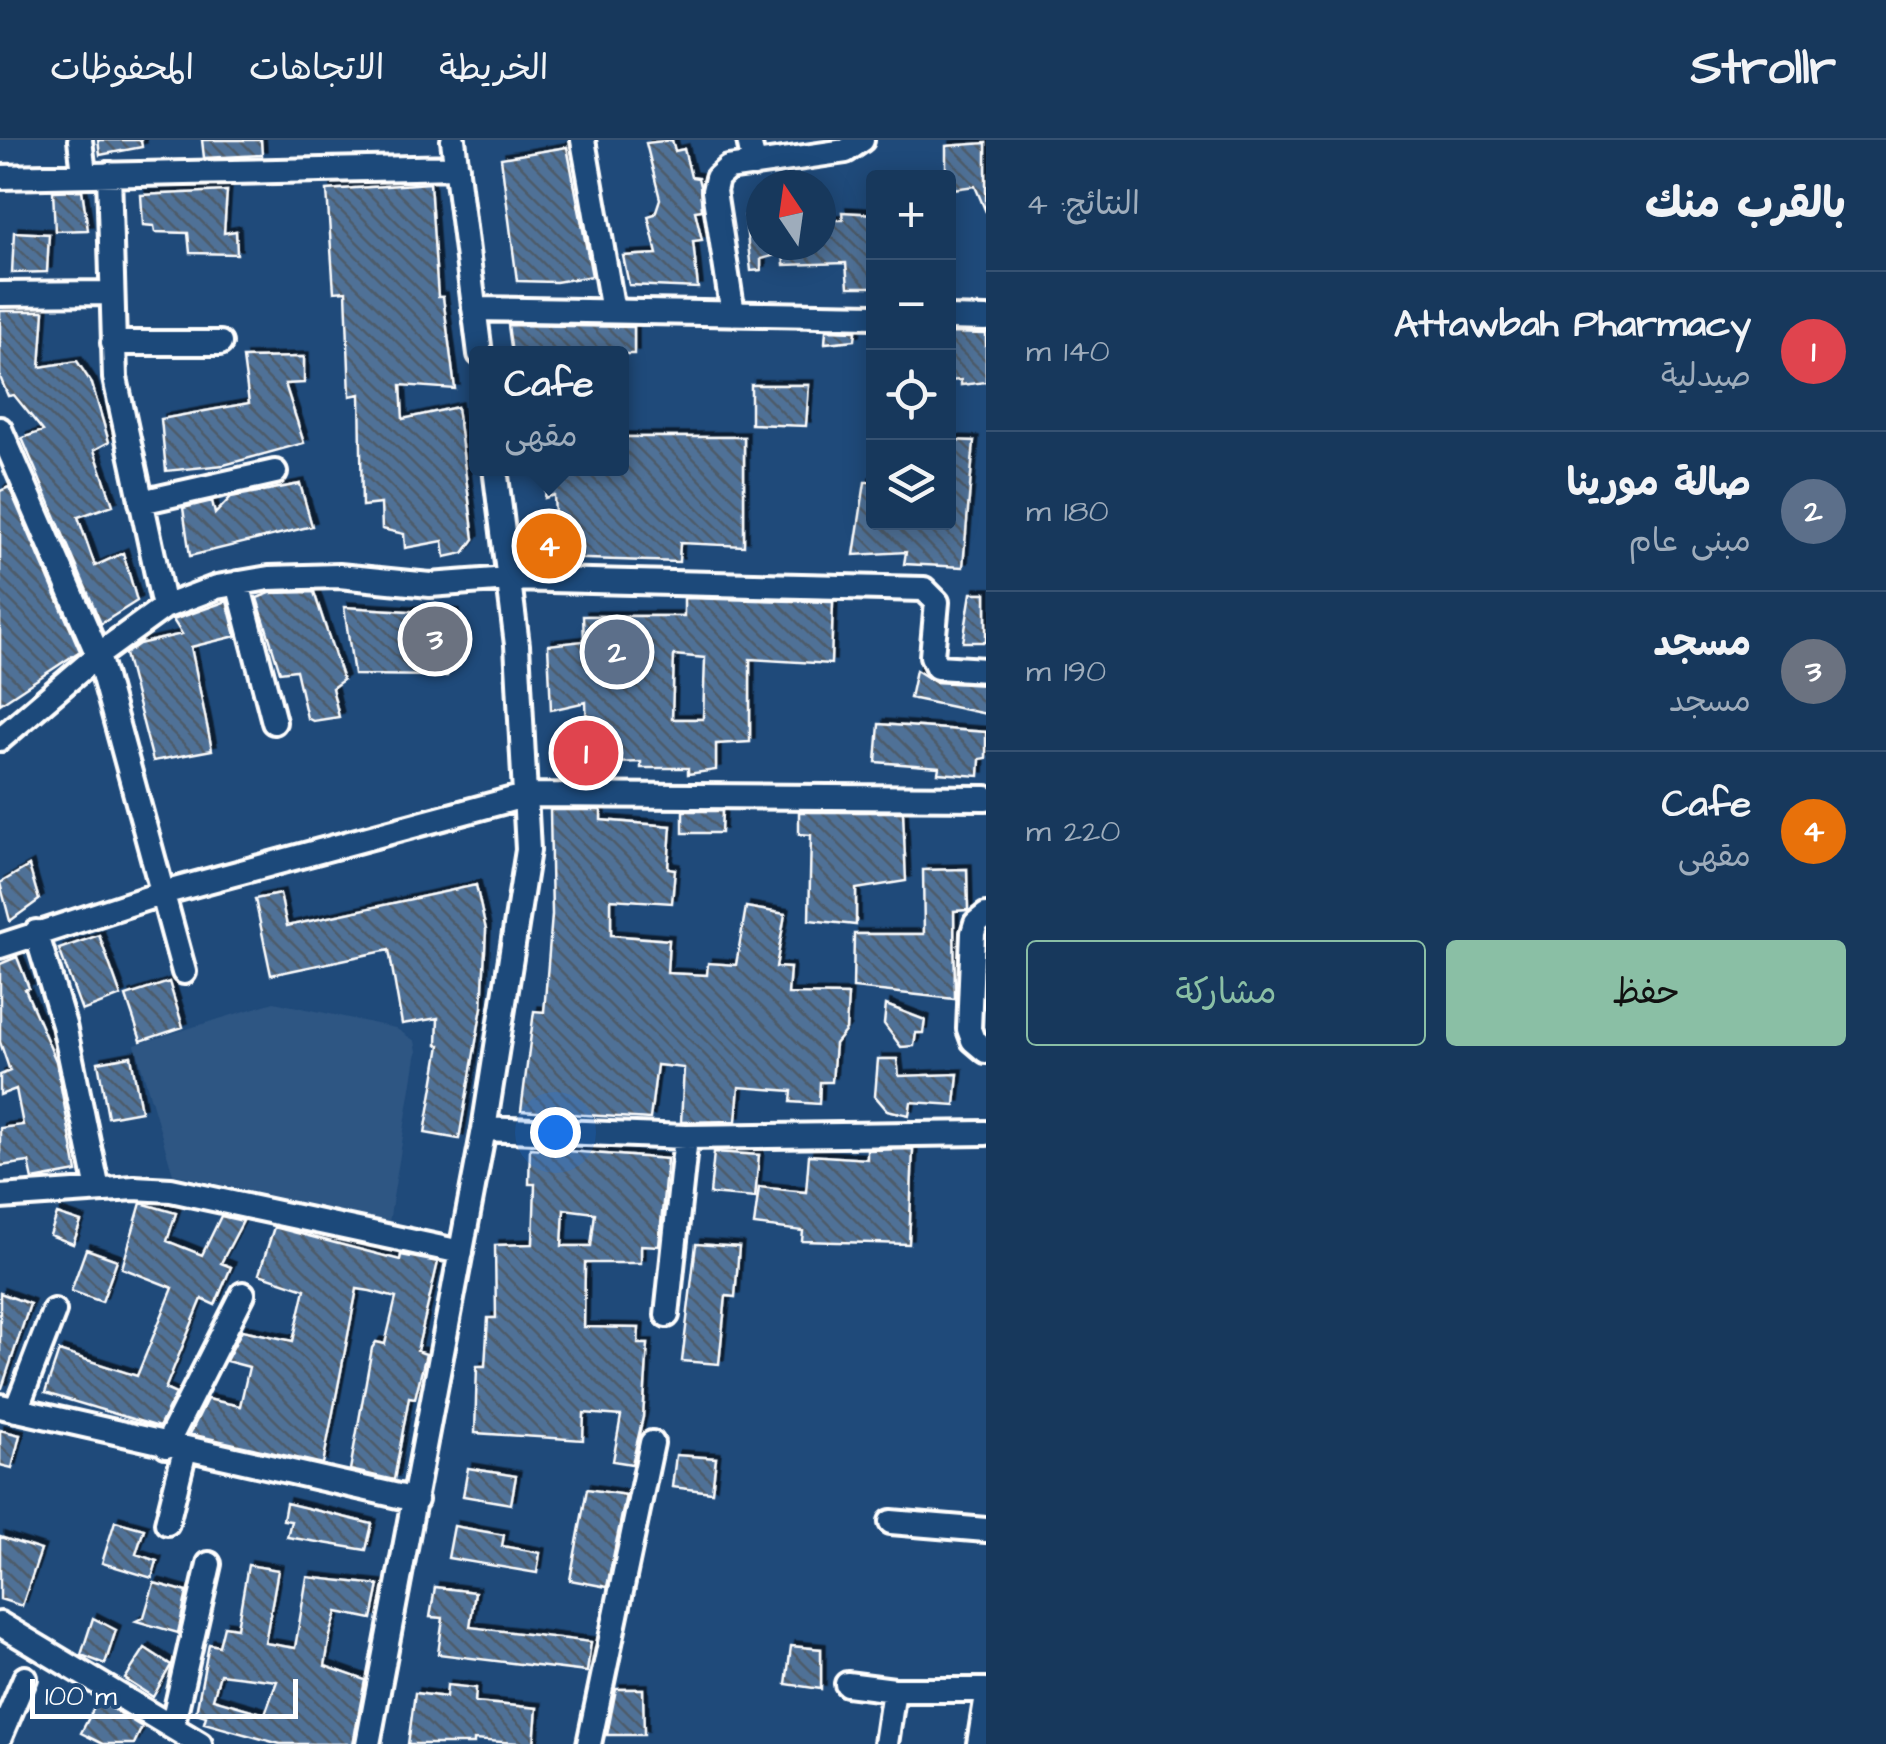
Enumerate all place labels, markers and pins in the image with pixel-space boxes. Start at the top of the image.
pin: 4 [516,508,582,584]
pin: 3 [402,602,468,676]
pin: 2 [584,614,650,690]
pin: 1 [554,716,618,790]

